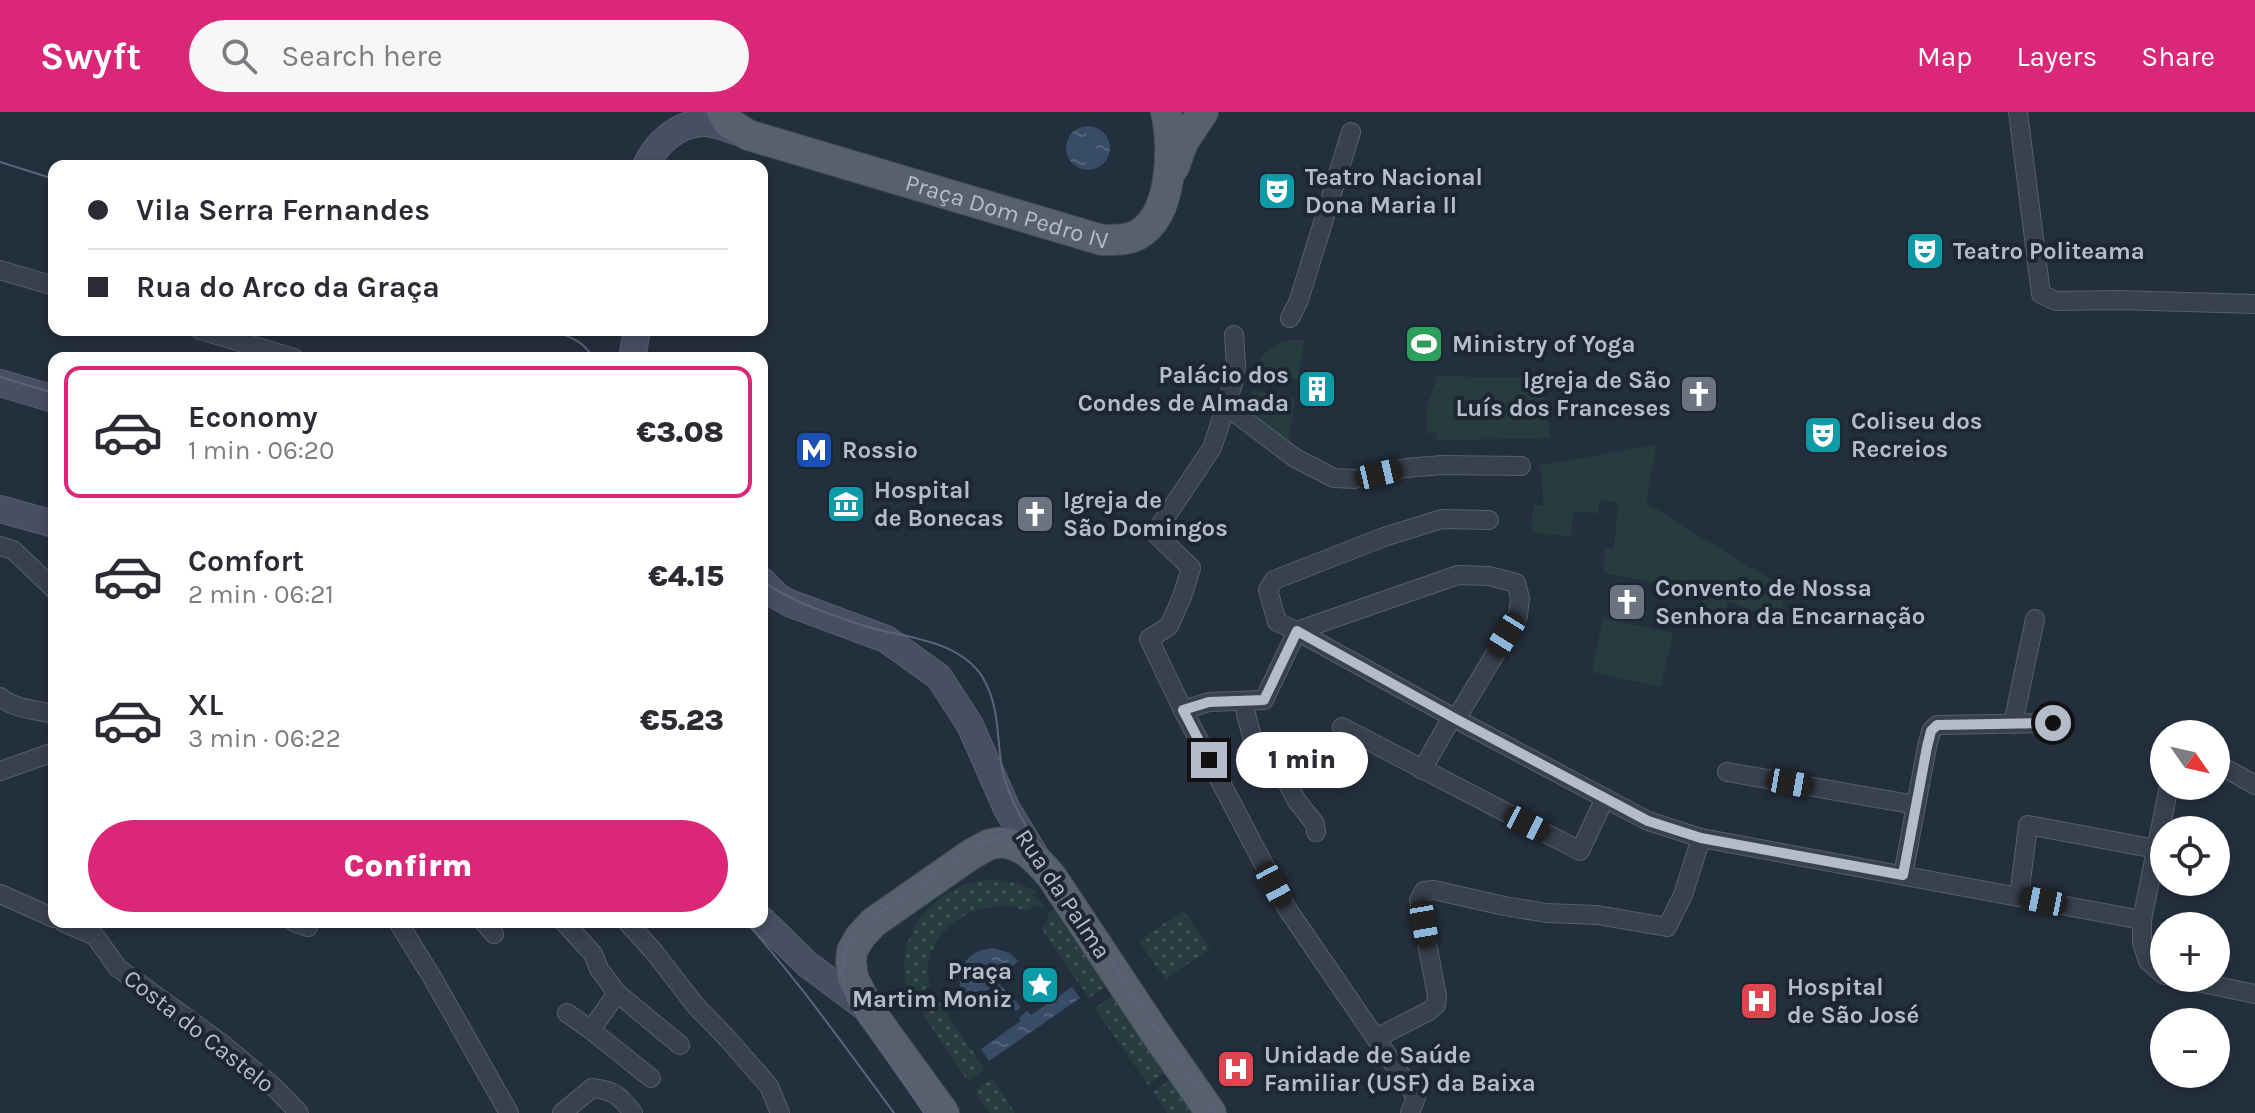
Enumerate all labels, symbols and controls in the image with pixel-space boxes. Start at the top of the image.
search box [189,20,749,92]
text: Swyft [40,34,141,79]
icon: search [217,34,261,78]
text: Search here [281,38,443,74]
text: Map [1917,40,1972,73]
text: Layers [2016,40,2097,73]
text: Share [2141,40,2215,73]
place label: Teatro Nacional Dona Maria II [1305,163,1483,219]
street label: Praça Dom Pedro IV [902,168,1109,254]
theatre icon: Teatro Nacional Dona Maria II [1256,170,1298,212]
text: Vila Serra Fernandes [136,192,430,228]
theatre icon: Teatro Politeama [1904,230,1946,272]
place label: Teatro Politeama [1953,237,2145,265]
text: Rua do Arco da Graça [136,269,440,305]
sports icon: Ministry of Yoga [1403,323,1445,365]
place label: Ministry of Yoga [1452,330,1636,358]
place label: Palácio dos Condes de Almada [1078,361,1289,417]
place label: Igreja de São Luís dos Franceses [1455,366,1671,422]
building icon: Palácio dos Condes de Almada [1296,368,1338,410]
church icon: Igreja de São Luís dos Franceses [1678,373,1720,415]
icon: car [92,396,164,468]
text: Economy [188,399,318,435]
place label: Coliseu dos Recreios [1851,407,1982,463]
text: €3.08 [636,414,724,450]
theatre icon: Coliseu dos Recreios [1802,414,1844,456]
metro station icon: Rossio [793,429,835,471]
text: 1 min · 06:20 [188,435,334,466]
place label: Rossio [842,436,918,464]
car [1353,457,1405,491]
place label: Hospital de Bonecas [874,476,1004,532]
museum icon: Hospital de Bonecas [825,483,867,525]
place label: Igreja de São Domingos [1063,486,1228,542]
church icon: Igreja de São Domingos [1014,493,1056,535]
icon: car [92,540,164,612]
text: Comfort [188,543,304,579]
text: €4.15 [648,558,724,594]
place label: Convento de Nossa Senhora da Encarnação [1655,574,1925,630]
text: 2 min · 06:21 [188,579,334,610]
church icon: Convento de Nossa Senhora da Encarnação [1606,581,1648,623]
car [1483,608,1529,662]
icon: car [92,684,164,756]
text: XL [188,687,223,723]
text: €5.23 [640,702,724,738]
route start [2035,705,2071,741]
north arrow [2150,720,2230,800]
map controls [2150,720,2230,1088]
text: 3 min · 06:22 [188,723,341,754]
callout: 1 min [1237,732,1369,788]
route end [1191,742,1227,778]
text: 1 min [1268,744,1336,775]
car [1764,767,1816,799]
car [1500,802,1554,846]
button: locate [2150,816,2230,896]
button: Confirm [88,820,728,912]
street label: Rua da Palma [1009,824,1117,964]
car [1252,858,1296,912]
car [2017,885,2069,917]
car [1408,898,1440,950]
button: + [2150,912,2230,992]
place label: Praça Martim Moniz [852,957,1012,1013]
street label: Costa do Castelo [118,964,280,1098]
place icon: Praça Martim Moniz [1019,964,1061,1006]
place label: Hospital de São José [1787,973,1919,1029]
hospital icon: Hospital de São José [1738,980,1780,1022]
button: − [2150,1008,2230,1088]
place label: Unidade de Saúde Familiar (USF) da Baixa [1264,1041,1536,1097]
hospital icon: Unidade de Saúde Familiar (USF) da Baixa [1215,1048,1257,1090]

